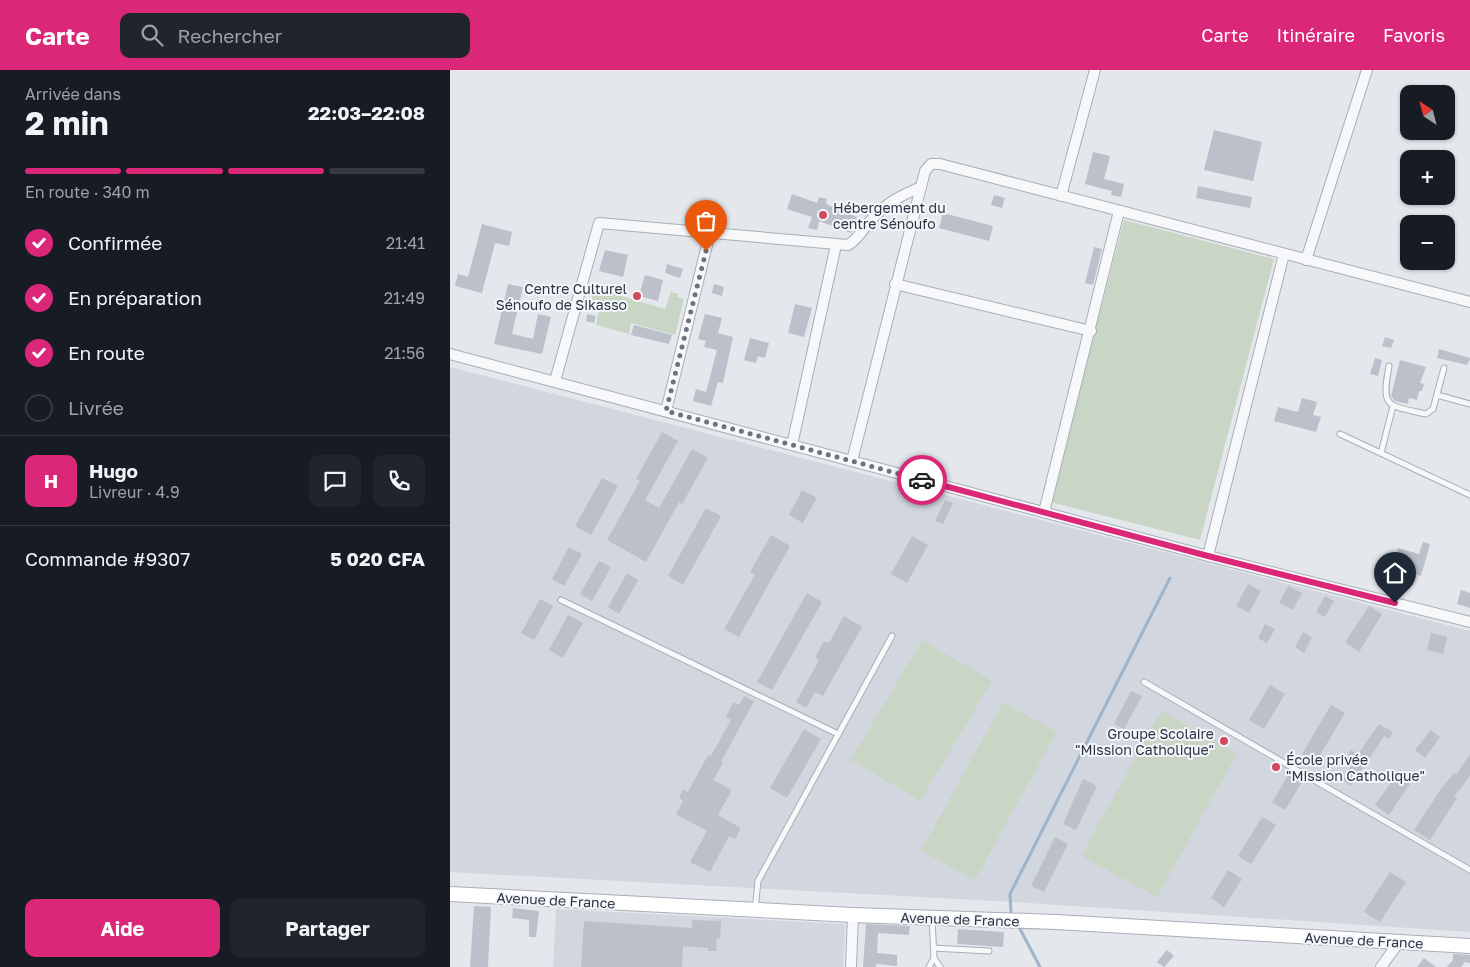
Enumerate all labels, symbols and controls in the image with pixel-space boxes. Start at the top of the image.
search box [120,13,470,58]
text: Carte [25,21,90,50]
icon: search [138,21,166,49]
text: Rechercher [178,24,282,47]
text: Carte [1201,24,1249,46]
text: Itinéraire [1277,24,1355,46]
text: Favoris [1383,24,1445,46]
text: Arrivée dans [25,84,121,104]
north arrow [1400,85,1455,140]
map controls [1400,85,1455,270]
text: 22:03–22:08 [308,101,425,124]
text: 2 min [25,104,109,142]
button: + [1400,150,1455,205]
text: En route · 340 m [25,182,150,202]
place label: Hébergement du centre Sénoufo [833,199,946,232]
pin [685,200,727,251]
icon: bag [692,207,720,235]
marker: Hébergement du centre Sénoufo [817,209,829,221]
button: − [1400,215,1455,270]
icon: check [25,229,53,257]
text: Confirmée [68,231,162,254]
text: 21:41 [386,233,425,253]
place label: Centre Culturel Sénoufo de Sikasso [496,280,627,313]
icon: check [25,284,53,312]
text: En préparation [68,286,202,309]
text: 21:49 [384,288,425,308]
marker: Centre Culturel Sénoufo de Sikasso [631,290,643,302]
icon: check [25,339,53,367]
text: En route [68,341,145,364]
text: 21:56 [384,343,425,363]
text: Livrée [68,396,124,419]
button: chat [309,455,361,507]
button: phone [373,455,425,507]
courier [897,455,947,505]
text: Hugo [89,459,138,482]
icon: car [908,466,936,494]
text: H [44,469,58,492]
text: Livreur · 4.9 [89,482,180,502]
text: Commande #9307 [25,547,190,570]
text: 5 020 CFA [330,547,425,570]
pin [1374,552,1416,603]
icon: home [1381,559,1409,587]
place label: Groupe Scolaire "Mission Catholique" [1075,725,1214,758]
marker: Groupe Scolaire "Mission Catholique" [1218,735,1230,747]
place label: École privée "Mission Catholique" [1286,751,1425,784]
marker: École privée "Mission Catholique" [1270,761,1282,773]
street label: Avenue de France [496,888,616,912]
button: Aide [25,899,220,957]
button: Partager [230,899,425,957]
street label: Avenue de France [900,908,1020,930]
street label: Avenue de France [1304,928,1424,952]

